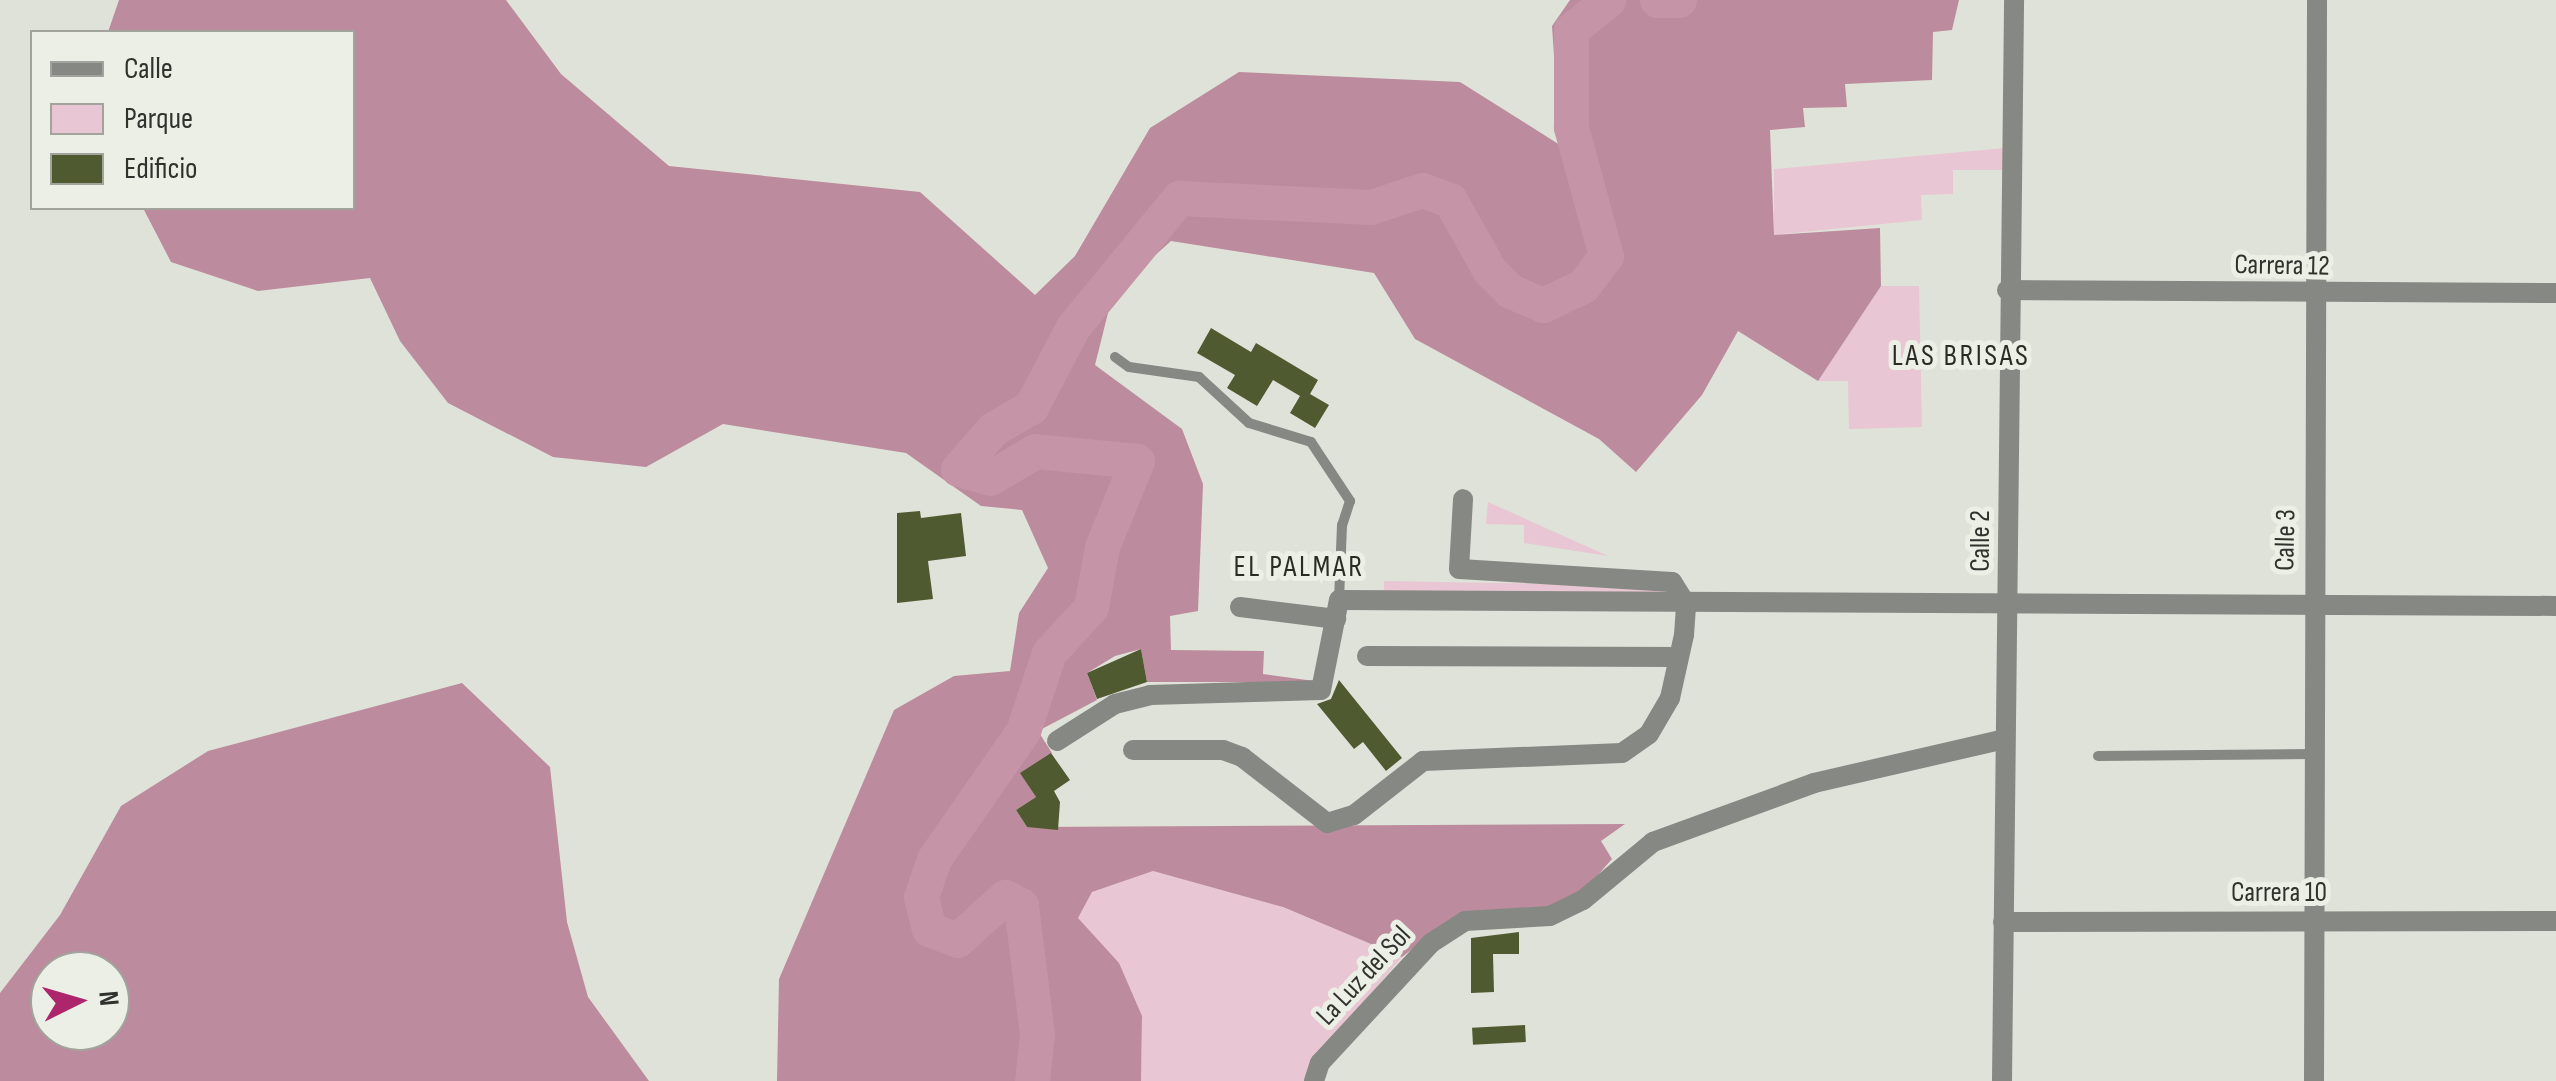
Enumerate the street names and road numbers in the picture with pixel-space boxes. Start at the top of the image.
street label: Carrera 12 [2234,248,2330,284]
street label: Calle 3 [2269,509,2303,571]
street label: Calle 2 [1964,510,1998,572]
street label: Carrera 10 [2231,876,2327,910]
street label: La Luz del Sol [1310,919,1418,1033]

